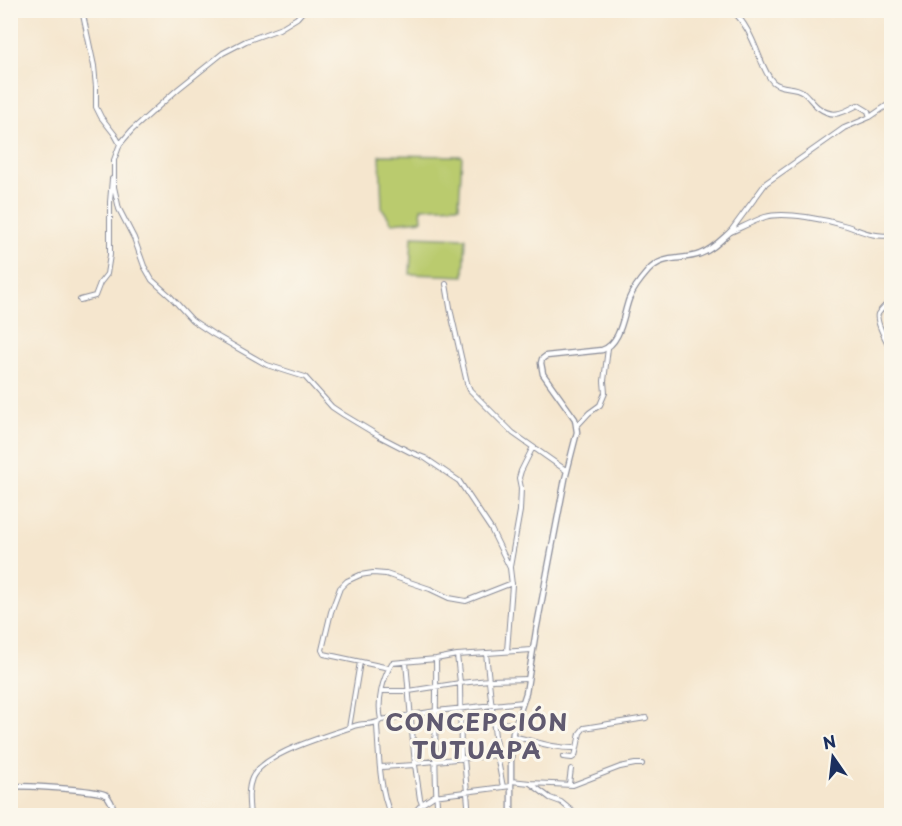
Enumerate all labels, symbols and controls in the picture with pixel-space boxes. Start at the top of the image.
district label: CONCEPCIÓN TUTUAPA [385,703,569,767]
north arrow [803,727,863,787]
text: N [820,728,838,755]

